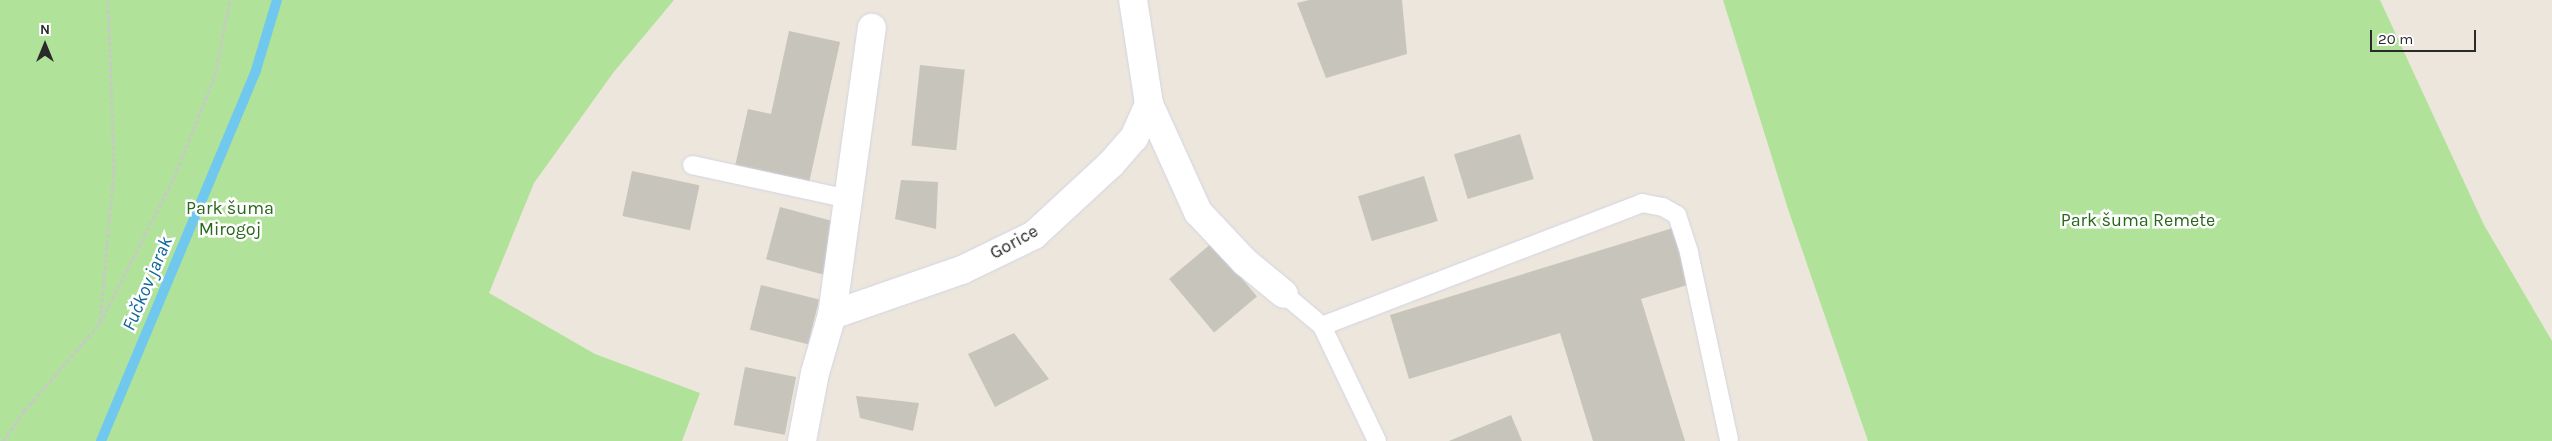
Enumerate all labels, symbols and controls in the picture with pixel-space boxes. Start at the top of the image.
north arrow [20,20,70,70]
scale bar [2372,20,2478,52]
text: N [40,21,50,38]
text: 20 m [2378,30,2413,48]
park label: Park šuma Mirogoj [186,198,274,240]
park label: Park šuma Remete [2061,209,2215,231]
street label: Gorice [986,220,1042,264]
water label: Fučkov jarak [118,233,178,335]

